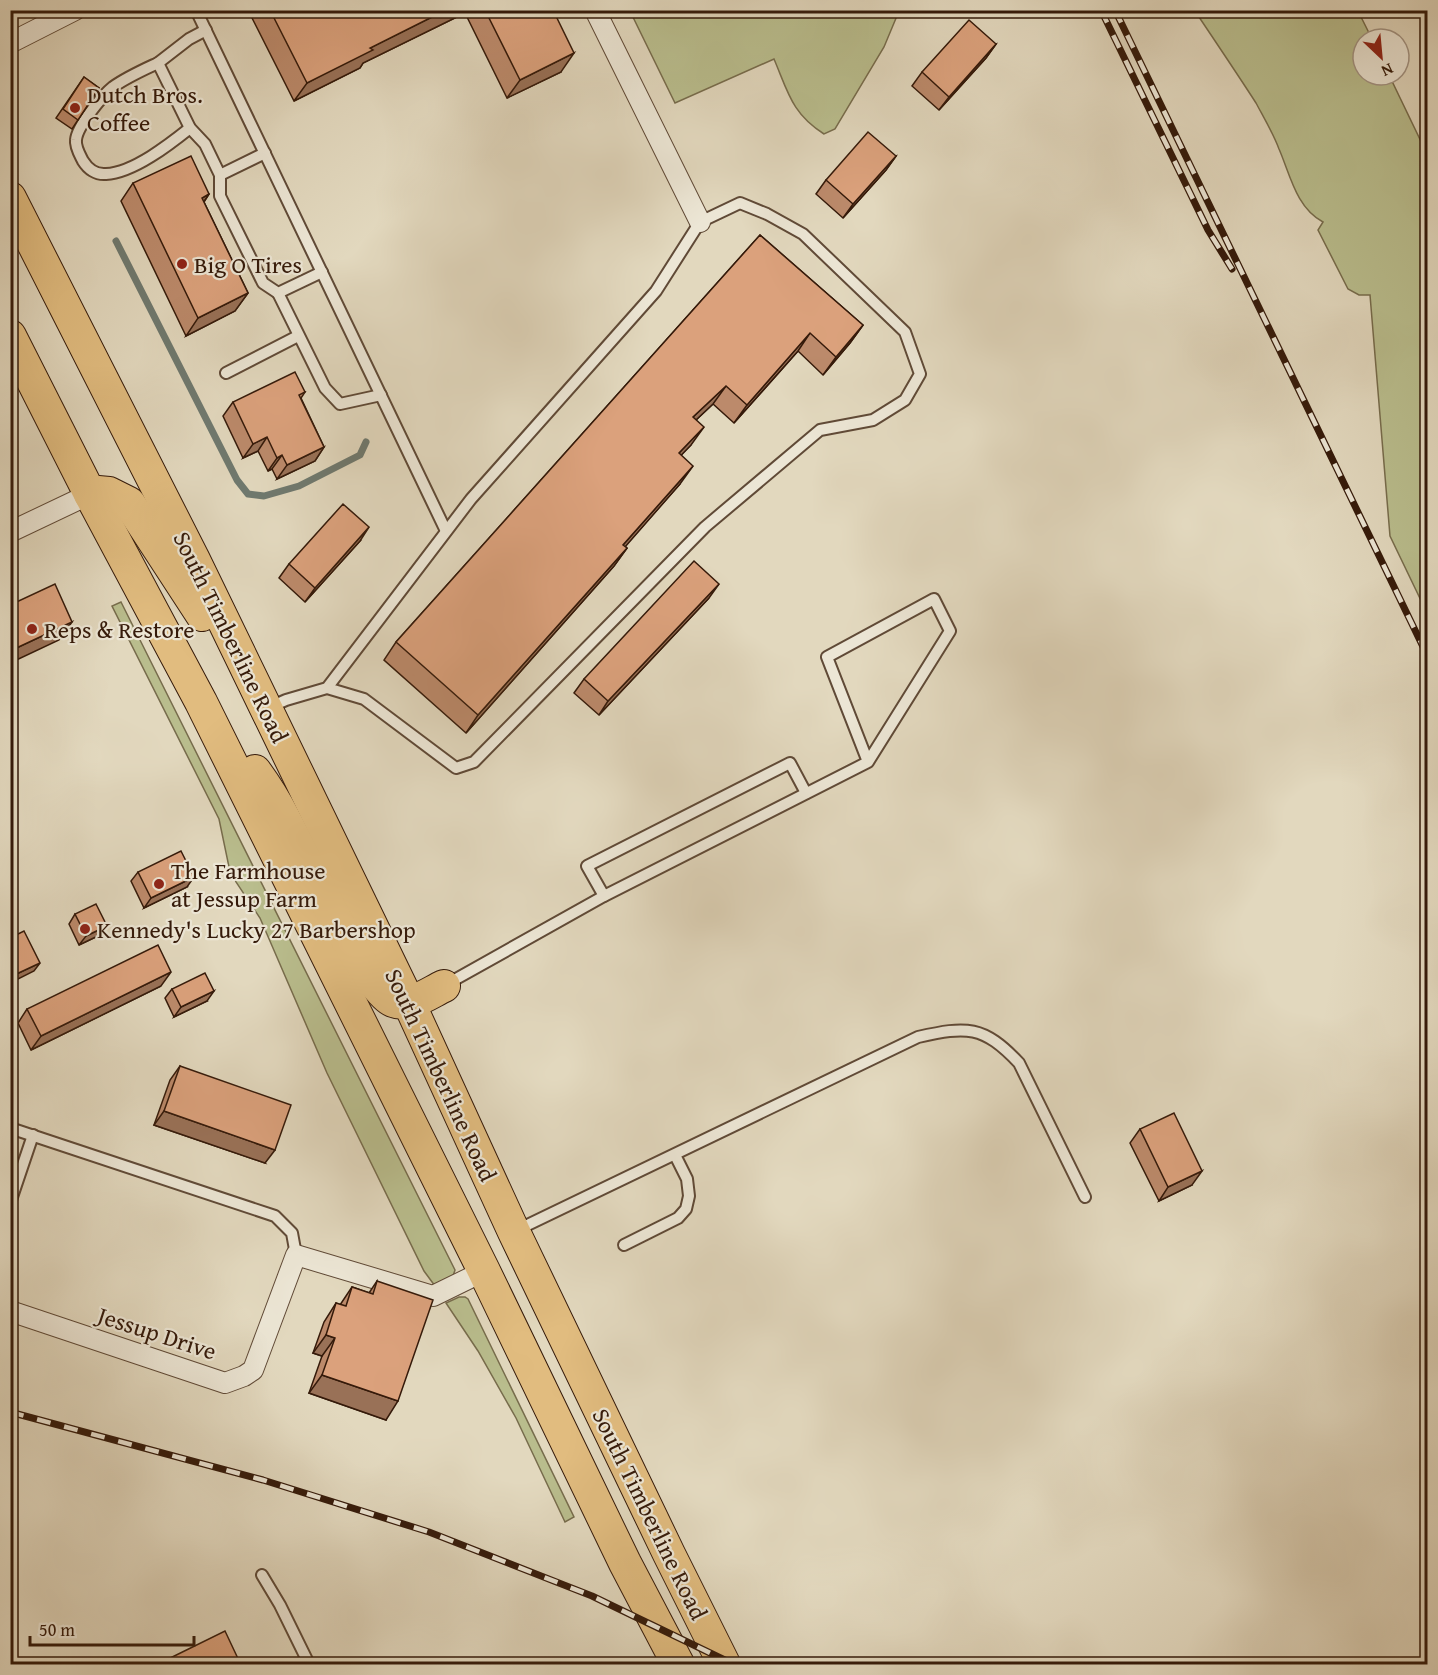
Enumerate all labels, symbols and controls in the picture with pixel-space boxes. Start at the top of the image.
north arrow [1351,27,1411,87]
text: N [1377,57,1398,84]
place label: Dutch Bros. Coffee [87,77,203,140]
marker: Dutch Bros. Coffee [68,101,82,115]
place label: Big O Tires [194,247,302,282]
marker: Big O Tires [175,257,189,271]
street label: South Timberline Road [165,525,298,749]
place label: Reps & Restore [44,612,194,647]
marker: Reps & Restore [25,622,39,636]
place label: The Farmhouse at Jessup Farm [171,853,326,916]
marker: The Farmhouse at Jessup Farm [152,877,166,891]
place label: Kennedy's Lucky 27 Barbershop [97,912,416,947]
marker: Kennedy's Lucky 27 Barbershop [78,922,92,936]
street label: South Timberline Road [376,963,506,1187]
street label: Jessup Drive [90,1296,221,1369]
street label: South Timberline Road [584,1402,717,1626]
scale bar [30,1609,194,1647]
text: 50 m [39,1616,75,1643]

